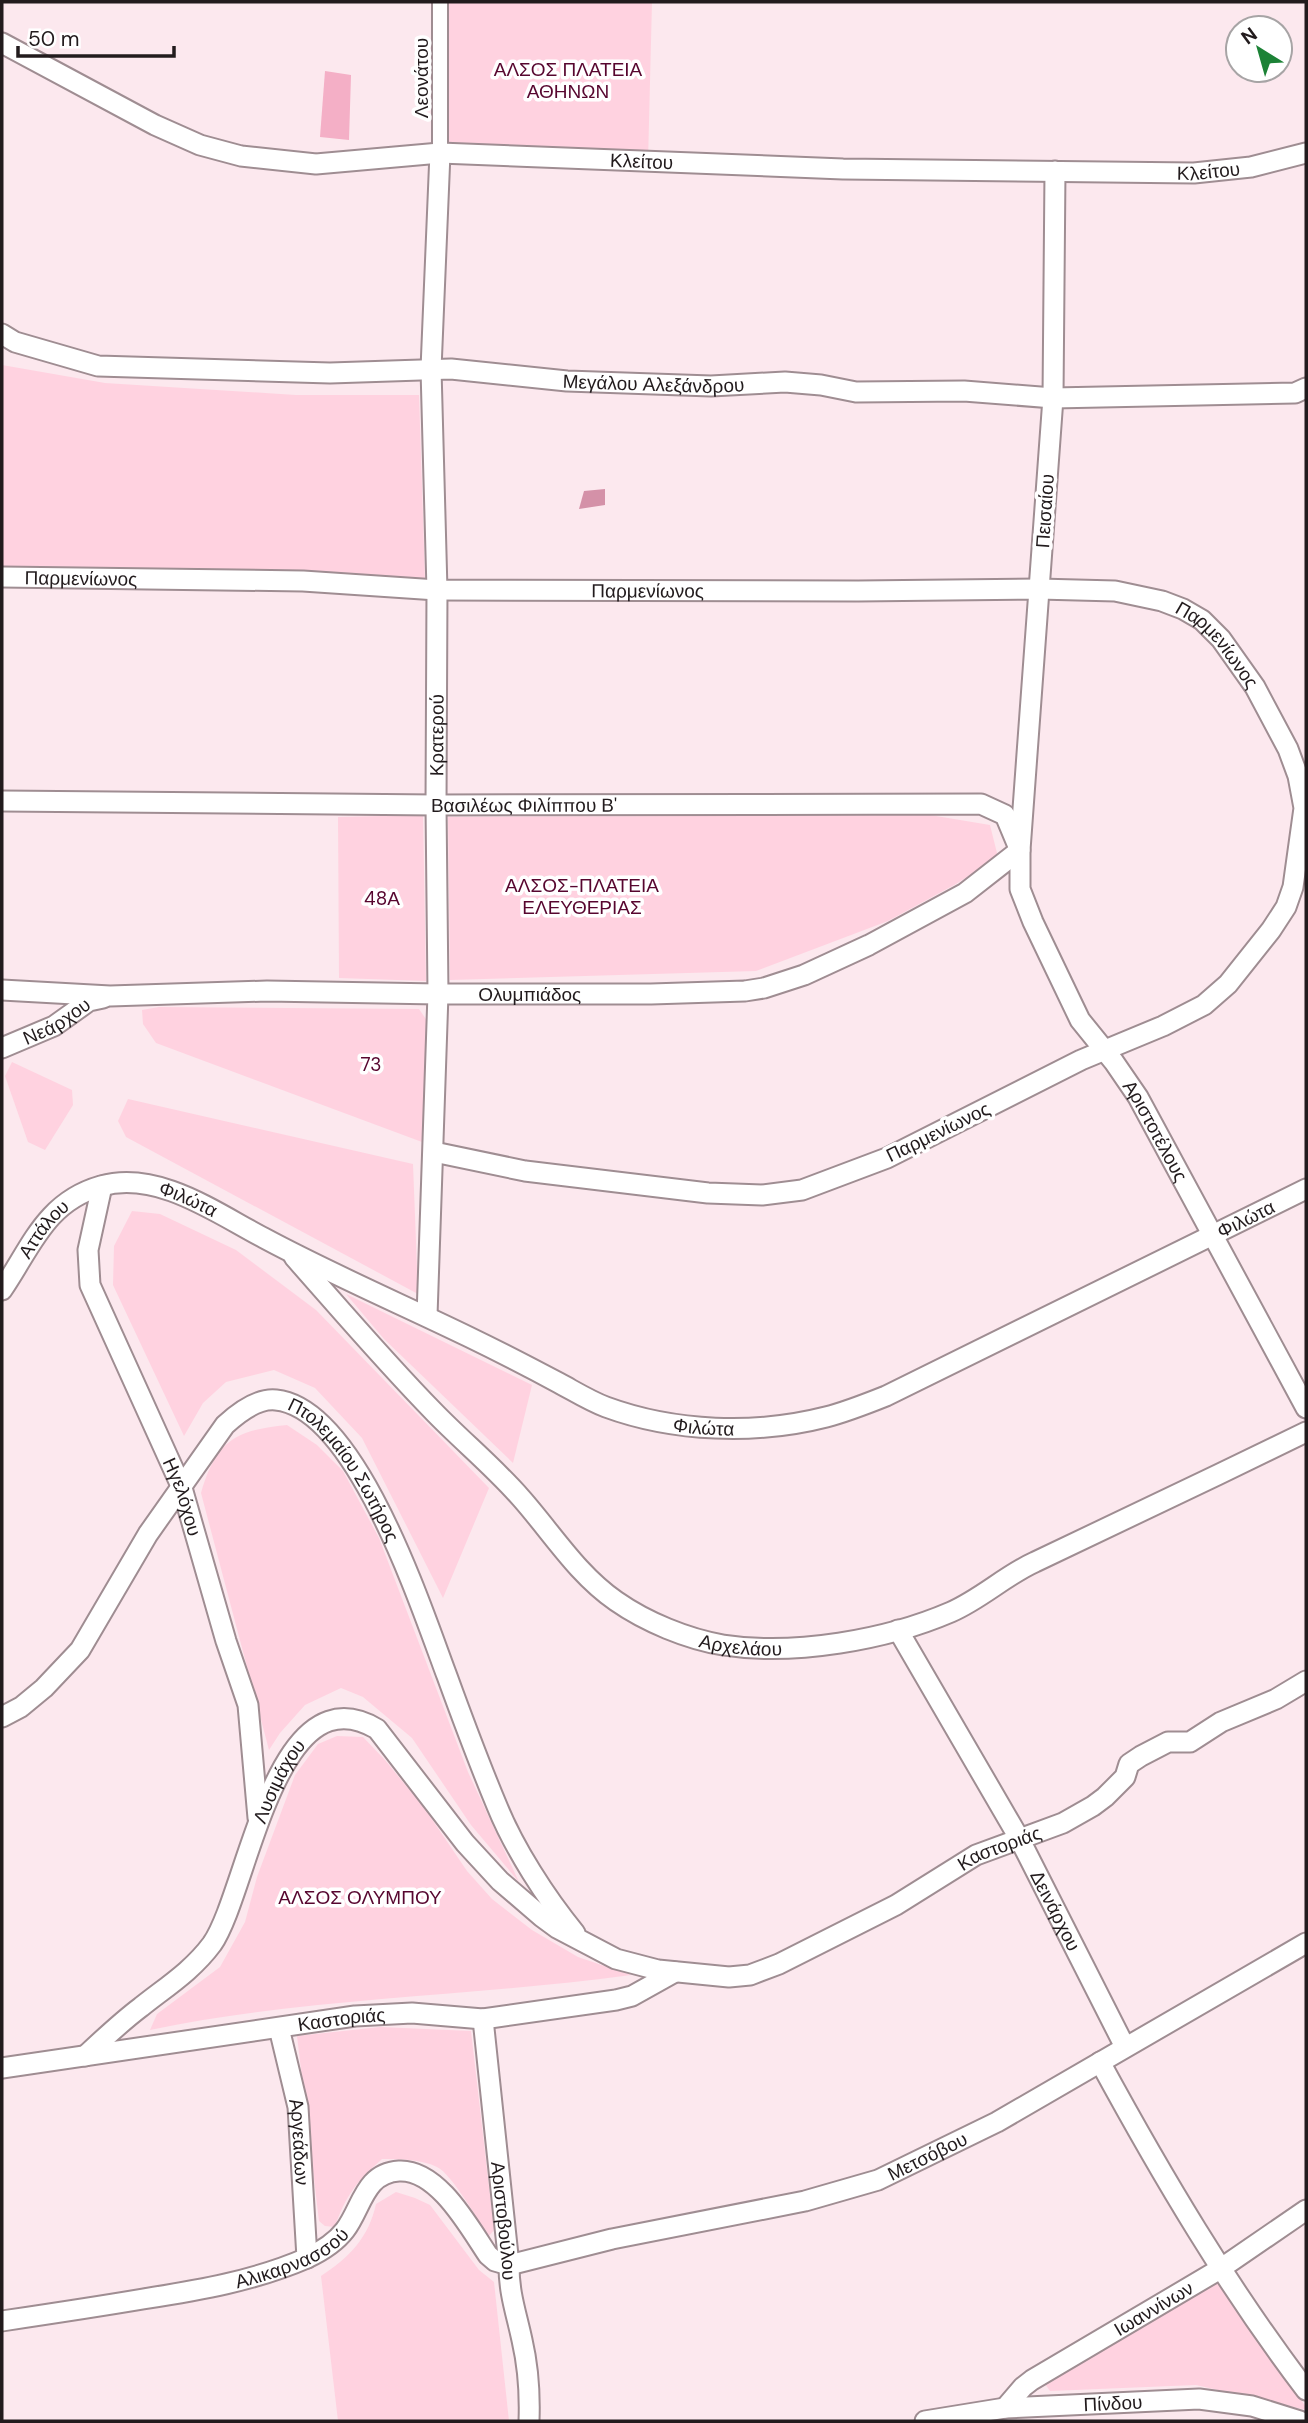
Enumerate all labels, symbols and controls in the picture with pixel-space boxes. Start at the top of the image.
scale bar [18,14,173,58]
north arrow [1224,14,1294,84]
text: N [1236,22,1262,50]
text: 50 m [28,25,79,53]
street label: Λεονάτου [409,38,434,118]
park label: ΑΛΣΟΣ ΠΛΑΤΕΙΑ ΑΘΗΝΩΝ [494,57,643,104]
street label: Κλείτου [610,147,674,175]
street label: Κλείτου [1177,156,1241,186]
street label: Μεγάλου Αλεξάνδρου [562,368,745,399]
street label: Πεισαίου [1030,473,1060,549]
street label: Παρμενίωνος [24,565,138,591]
street label: Παρμενίωνος [591,578,704,603]
street label: Παρμενίωνος [1171,595,1265,693]
street label: Κρατερού [424,694,449,776]
street label: Βασιλέως Φιλίππου Β' [431,792,617,818]
park label: ΑΛΣΟΣ-ΠΛΑΤΕΙΑ ΕΛΕΥΘΕΡΙΑΣ [505,873,659,920]
park label: 48Α [364,886,400,911]
street label: Ολυμπιάδος [478,982,581,1007]
street label: Νεάρχου [19,992,95,1050]
park label: 73 [361,1052,381,1077]
street label: Αριστοτέλους [1117,1075,1194,1186]
street label: Παρμενίωνος [882,1096,994,1168]
street label: Φιλώτα [156,1175,222,1223]
street label: Αττάλου [12,1194,74,1263]
street label: Φιλώτα [1213,1194,1279,1243]
street label: Πτολεμαίου Σωτήρος [284,1392,405,1546]
street label: Φιλώτα [671,1412,734,1441]
street label: Ηγελόχου [157,1454,208,1539]
street label: Αρχελάου [697,1628,782,1661]
street label: Λυσιμάχου [247,1734,310,1827]
street label: Καστοριάς [953,1820,1044,1876]
street label: Δεινάρχου [1025,1866,1087,1955]
park label: ΑΛΣΟΣ ΟΛΥΜΠΟΥ [278,1885,442,1910]
street label: Καστοριάς [296,2002,386,2037]
street label: Αργεάδων [284,2095,315,2186]
street label: Μετσόβου [883,2126,971,2186]
street label: Αριστοβούλου [486,2160,522,2281]
street label: Αλικαρνασσού [232,2222,354,2294]
street label: Ιωαννίνων [1109,2275,1198,2342]
street label: Πίνδου [1083,2389,1143,2417]

